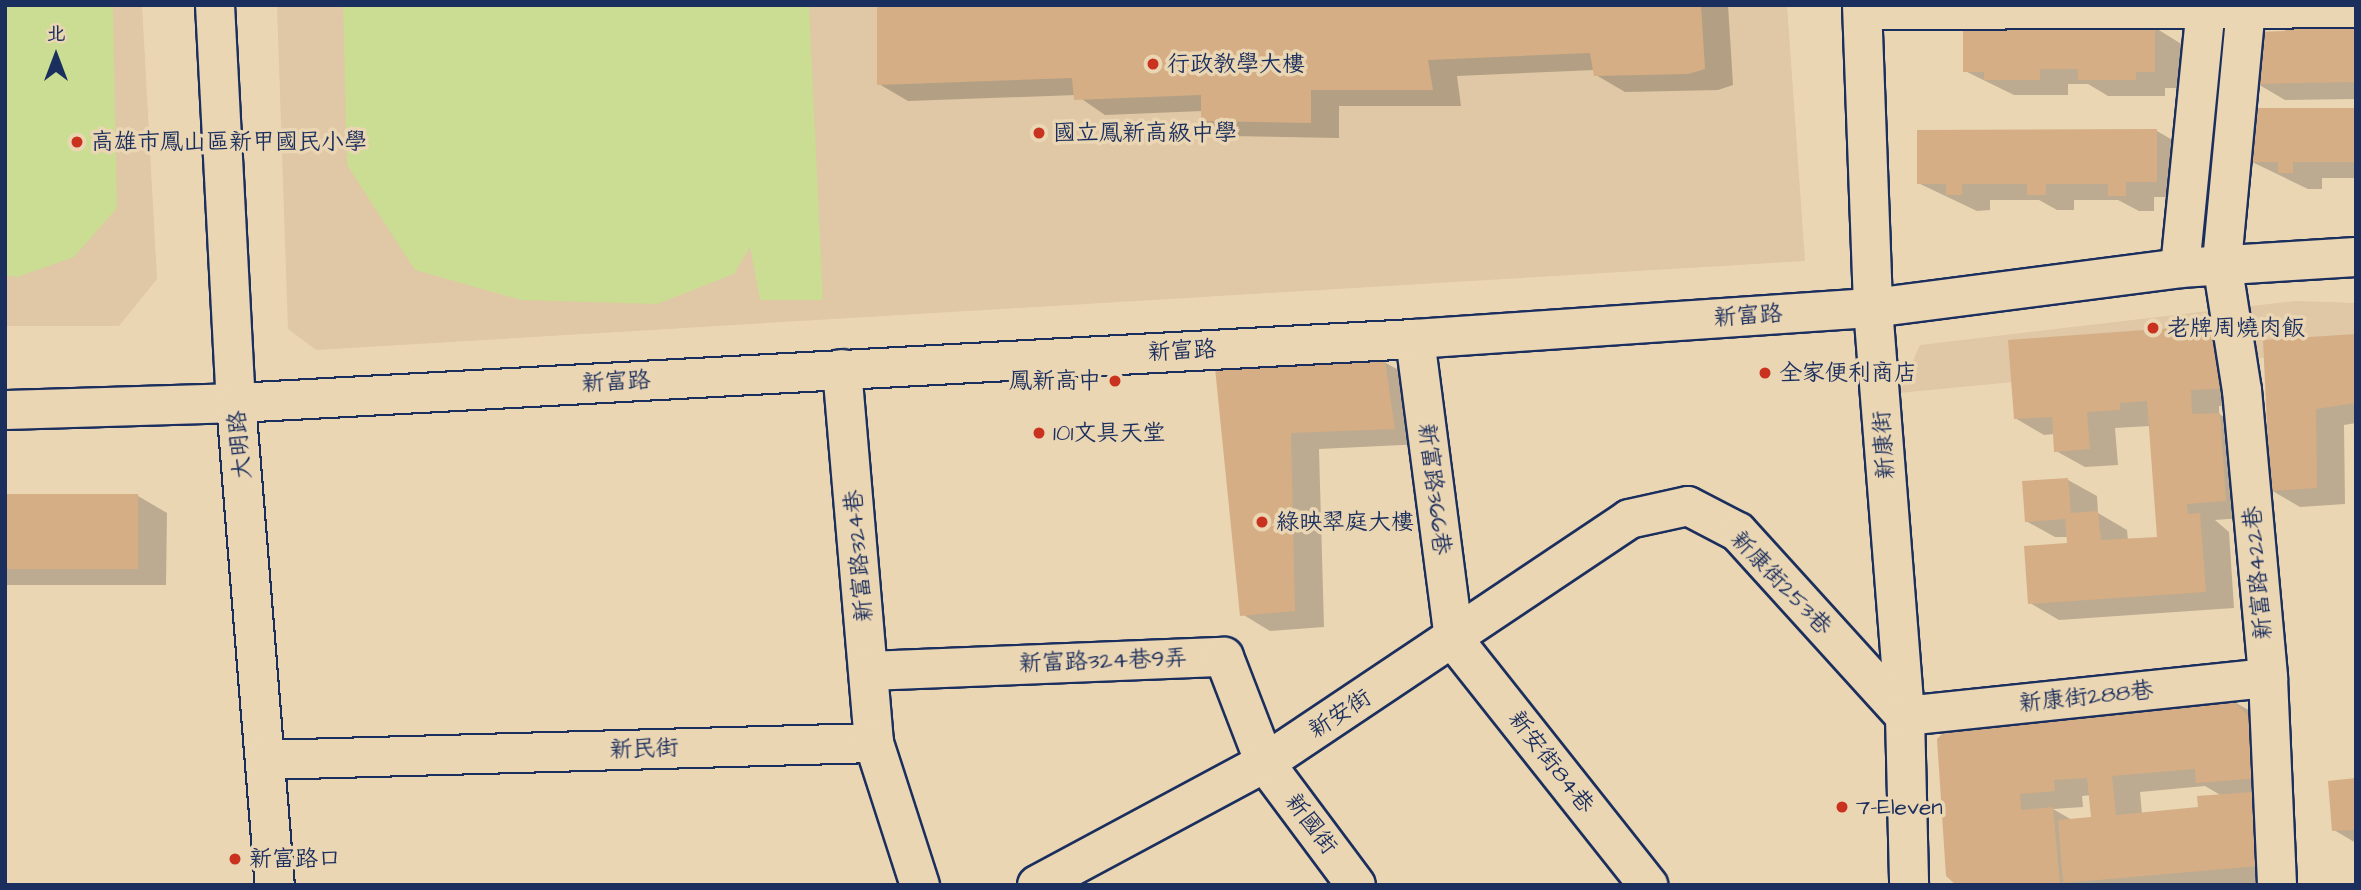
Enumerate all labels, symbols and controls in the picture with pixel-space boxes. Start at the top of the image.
north arrow [21,21,91,91]
text: 北 [46,21,66,48]
place label: 行政教學大樓 [1167,50,1305,78]
marker: 行政教學大樓 [1145,56,1161,72]
place label: 國立鳳新高級中學 [1053,119,1237,147]
marker: 國立鳳新高級中學 [1031,125,1047,141]
place label: 高雄市鳳山區新甲國民小學 [91,128,367,156]
marker: 高雄市鳳山區新甲國民小學 [69,134,85,150]
street label: 新富路 [1713,300,1783,332]
place label: 老牌周燒肉飯 [2167,314,2305,342]
marker: 老牌周燒肉飯 [2145,320,2161,336]
street label: 新富路 [1147,335,1217,367]
place label: 全家便利商店 [1779,359,1917,387]
marker: 全家便利商店 [1757,365,1773,381]
street label: 新富路 [581,366,651,398]
place label: 鳳新高中 [1009,367,1101,395]
marker: 鳳新高中 [1107,373,1123,389]
street label: 大明路 [223,409,257,481]
street label: 新康街 [1868,410,1900,480]
place label: 101文具天堂 [1053,419,1165,447]
street label: 新富路366巷 [1412,422,1456,556]
marker: 101文具天堂 [1031,425,1047,441]
street label: 新富路324巷 [839,489,879,623]
street label: 新富路422巷 [2238,505,2278,641]
place label: 綠映翠庭大樓 [1276,508,1414,536]
marker: 綠映翠庭大樓 [1254,514,1270,530]
street label: 新康街253巷 [1725,526,1837,640]
street label: 新富路324巷9弄 [1018,644,1188,678]
street label: 新康街288巷 [2017,676,2155,718]
street label: 新安街 [1304,684,1376,744]
street label: 新安街84巷 [1502,705,1600,819]
street label: 新民街 [609,734,679,764]
street label: 新國街 [1279,788,1343,860]
place label: 7-Eleven [1856,793,1943,821]
marker: 7-Eleven [1834,799,1850,815]
place label: 新富路口 [249,845,341,873]
marker: 新富路口 [227,851,243,867]

